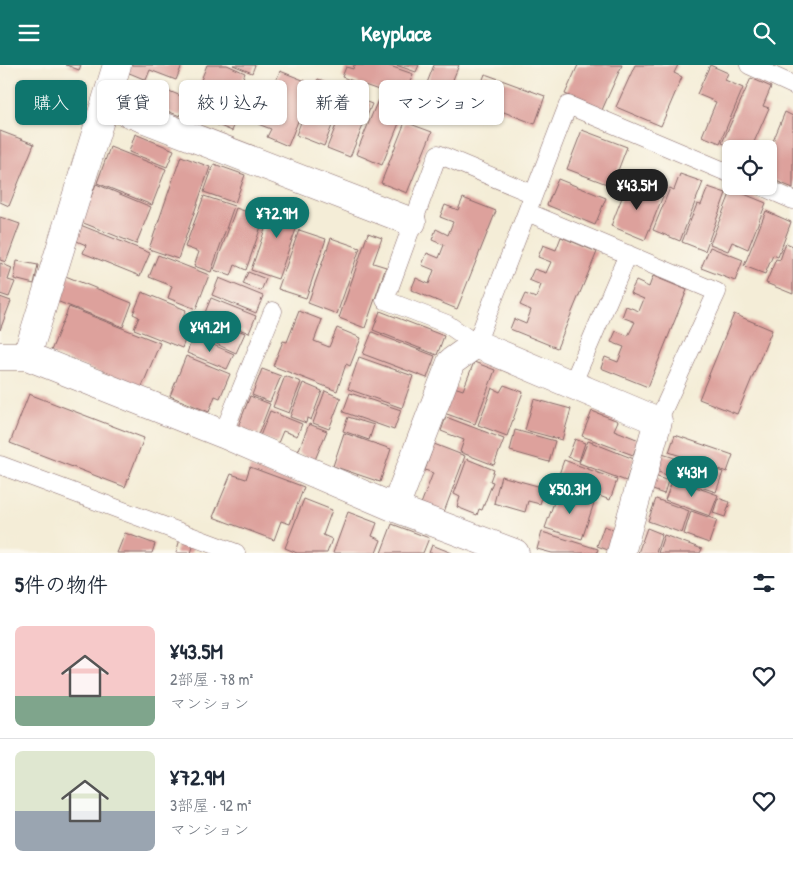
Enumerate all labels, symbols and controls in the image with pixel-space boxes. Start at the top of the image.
text: Keyplace [361,18,432,48]
icon: menu [15,19,43,47]
icon: search [750,19,778,47]
chip: 購入 [15,80,87,125]
chip: 賃貸 [97,80,169,125]
chip: 絞り込み [179,80,287,125]
chip: 新着 [297,80,369,125]
chip: マンション [379,80,504,125]
map controls [722,140,777,195]
button: locate [722,140,777,195]
pin: ¥43.5M [596,169,678,211]
text: ¥43.5M [617,174,657,196]
pin: ¥72.9M [236,197,318,239]
text: ¥72.9M [256,202,298,224]
pin: ¥49.2M [169,311,251,353]
text: ¥49.2M [190,316,230,338]
pin: ¥43M [662,455,722,498]
text: ¥43M [677,461,707,483]
pin: ¥50.3M [529,473,611,515]
text: ¥50.3M [549,478,591,500]
icon: filters [750,569,778,597]
text: 5件の物件 [15,570,108,599]
text: ¥43.5M [170,637,223,666]
icon: home [55,646,115,706]
icon: heart [750,662,778,690]
text: 2部屋 · 78 m² [170,668,253,690]
text: マンション [170,692,249,714]
text: ¥72.9M [170,763,225,792]
icon: home [55,771,115,831]
icon: heart [750,787,778,815]
text: 3部屋 · 92 m² [170,794,251,816]
text: マンション [170,818,249,840]

